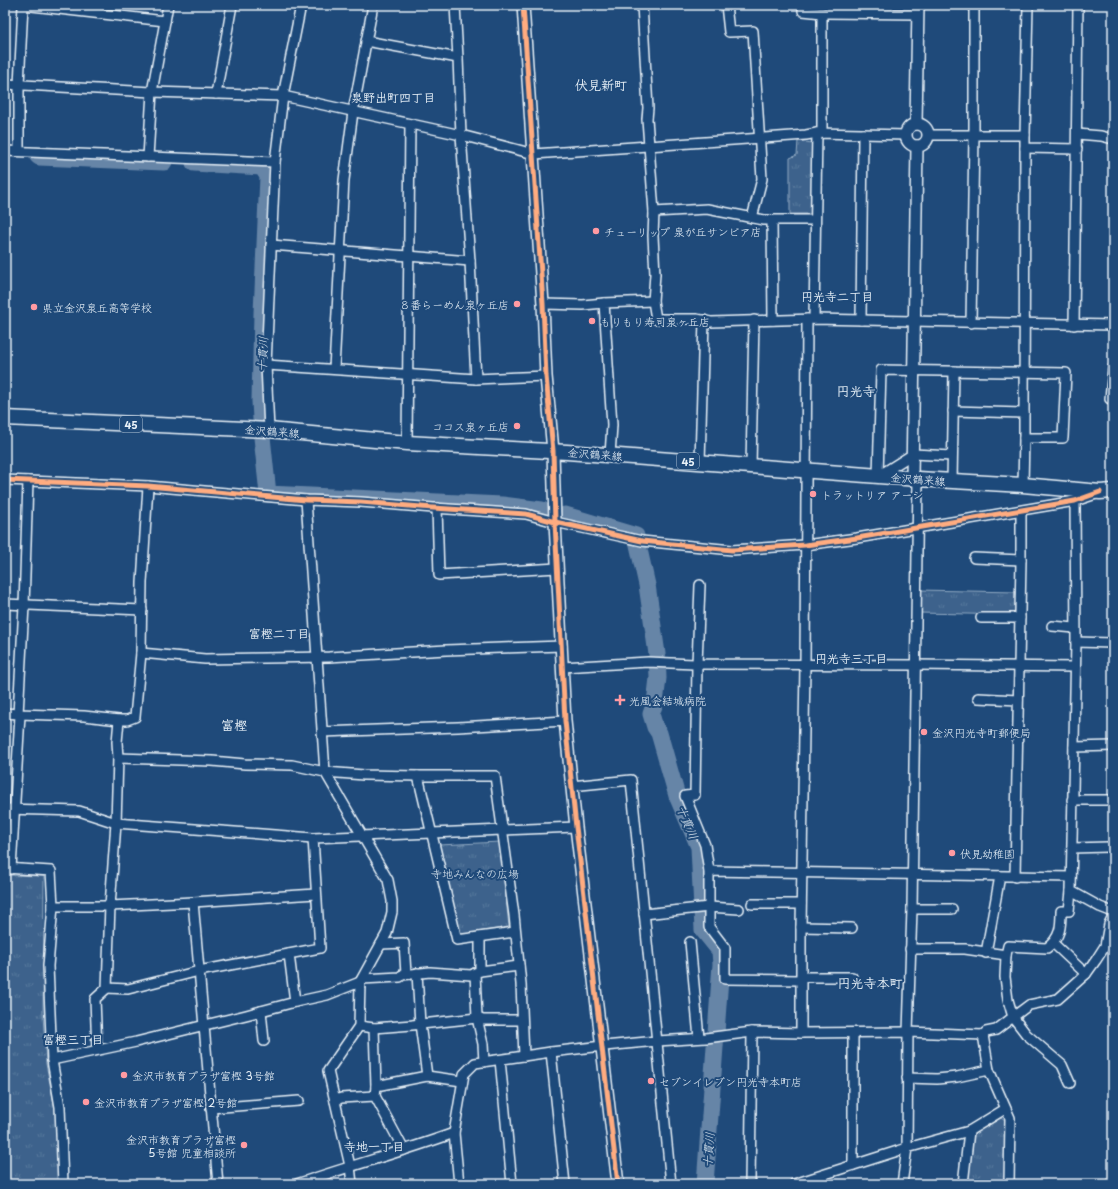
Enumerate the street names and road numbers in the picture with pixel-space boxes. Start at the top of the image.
road number: 45 [120,416,142,432]
street label: 金沢鶴来線 [244,421,300,441]
street label: 金沢鶴来線 [567,444,623,464]
road number: 45 [677,453,699,469]
street label: 金沢鶴来線 [890,469,946,489]

